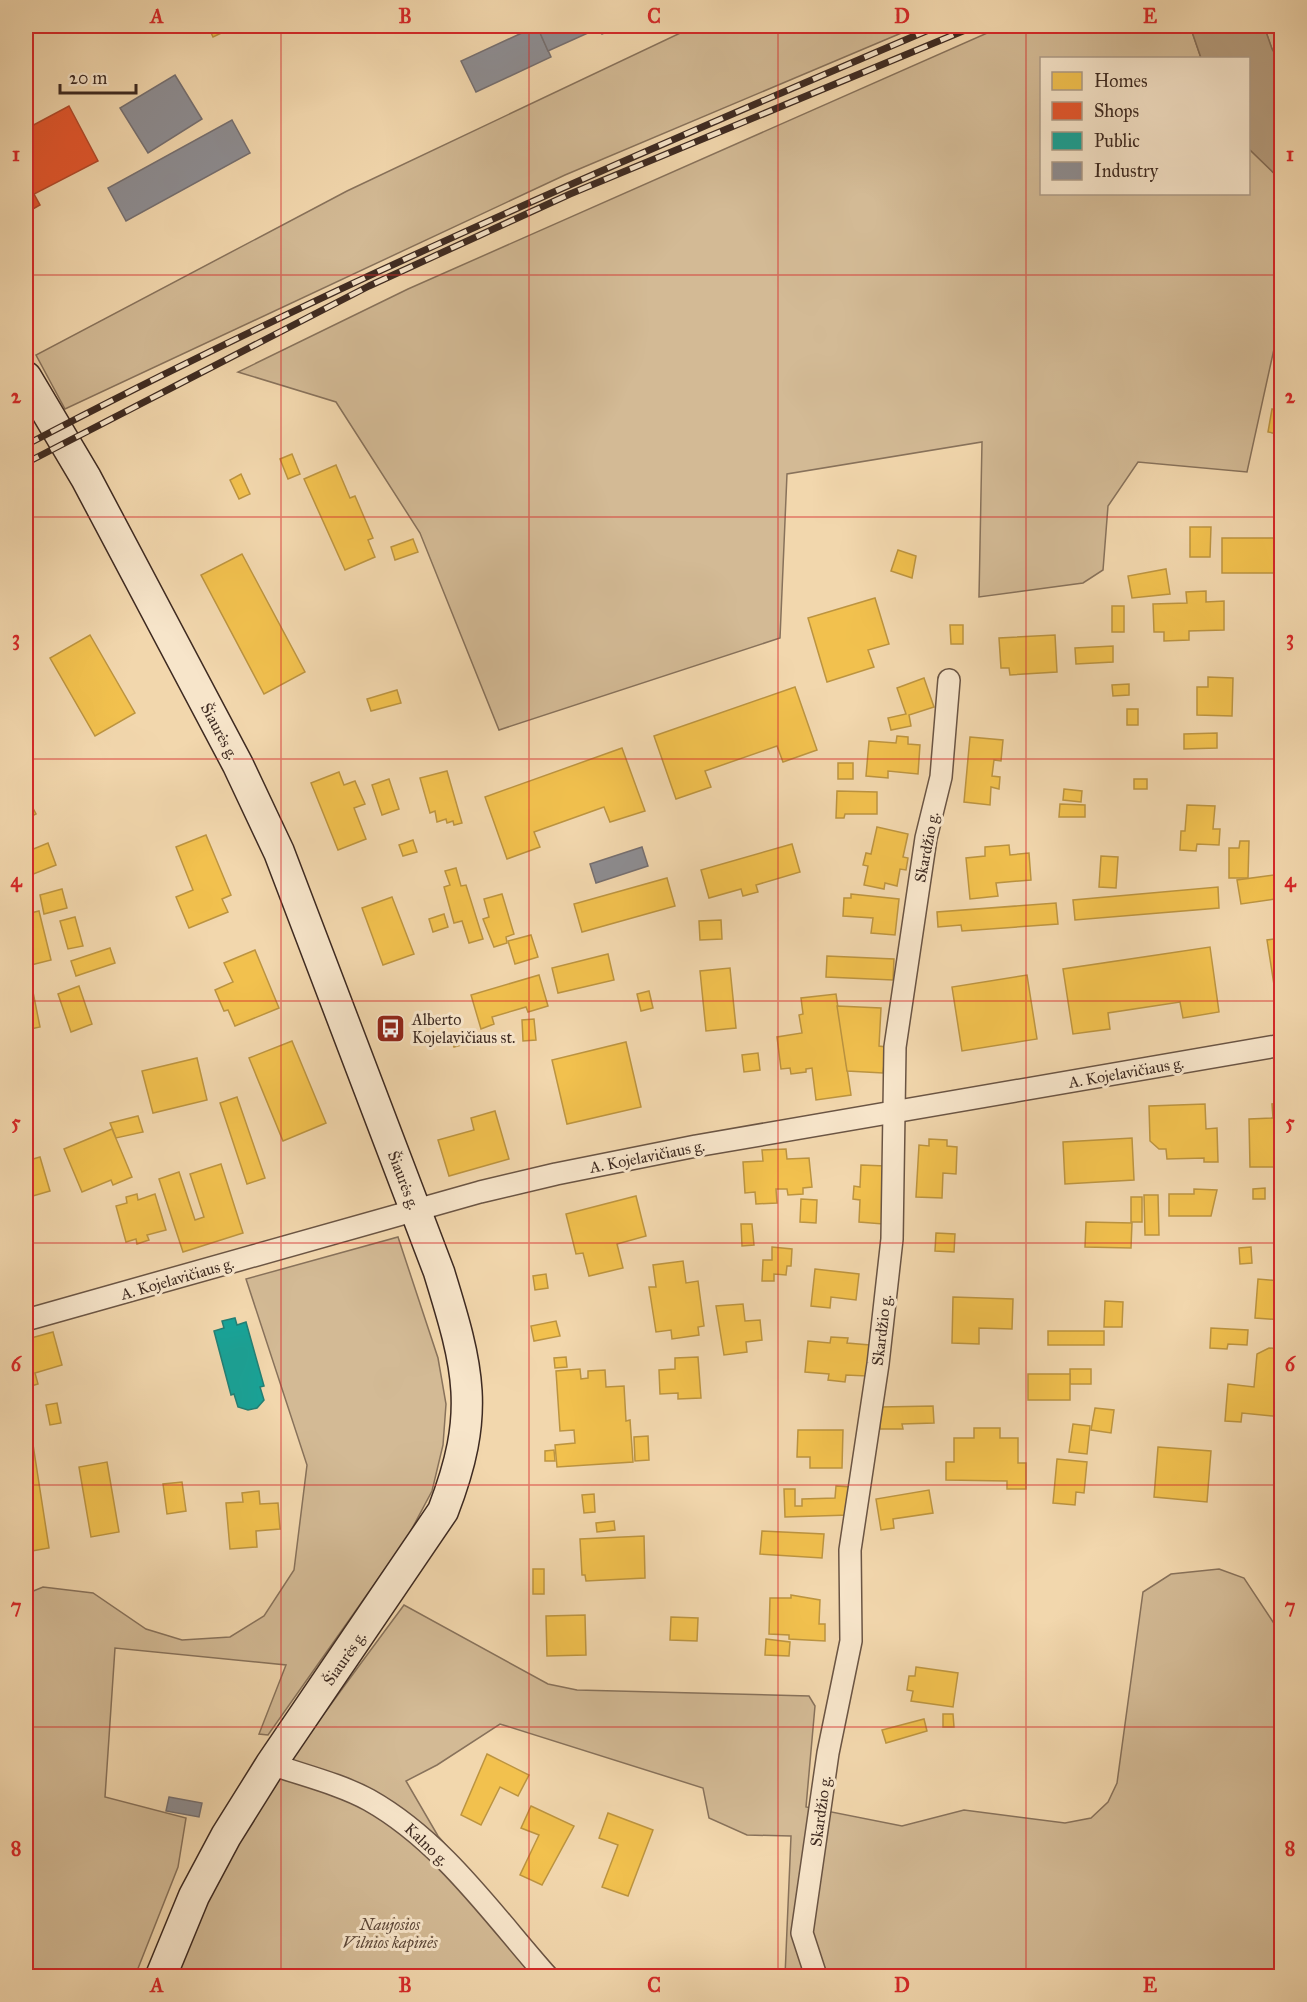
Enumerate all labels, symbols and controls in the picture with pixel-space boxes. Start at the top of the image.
text: A [148,4,164,28]
text: B [398,4,412,28]
text: C [647,4,661,28]
text: D [894,4,910,28]
text: E [1143,4,1158,28]
scale bar [60,57,136,95]
legend [1040,57,1250,195]
text: 20 m [69,67,107,89]
text: Homes [1094,70,1148,92]
text: Shops [1094,100,1139,122]
text: Public [1094,130,1140,152]
text: 1 [12,142,20,166]
text: 1 [1286,142,1294,166]
text: Industry [1094,160,1159,182]
text: 2 [11,384,22,408]
text: 2 [1285,384,1296,408]
text: 3 [12,626,20,651]
text: 3 [1286,626,1294,651]
street label: Šiaurės g. [196,699,243,763]
street label: Skardžio g. [910,810,944,884]
text: 4 [10,868,22,893]
text: 4 [1284,868,1296,893]
place label: Alberto Kojelavičiaus st. [411,1010,515,1047]
bus stop icon: Alberto Kojelavičiaus st. [375,1012,407,1044]
street label: A. Kojelavičiaus g. [1066,1053,1185,1093]
text: 5 [11,1110,21,1134]
text: 5 [1285,1110,1295,1134]
street label: A. Kojelavičiaus g. [587,1136,706,1178]
street label: Šiaurės g. [383,1148,424,1213]
street label: A. Kojelavičiaus g. [117,1253,236,1305]
street label: Skardžio g. [868,1293,896,1367]
text: 6 [11,1352,23,1376]
text: 6 [1285,1352,1297,1376]
text: 7 [11,1594,22,1618]
text: 7 [1285,1594,1296,1618]
street label: Šiaurės g. [318,1627,371,1690]
street label: Skardžio g. [806,1774,836,1848]
street label: Kalno g. [400,1819,452,1871]
text: 8 [11,1836,21,1860]
text: 8 [1285,1836,1295,1860]
park label: Naujosios Vilnios kapinės [342,1915,438,1953]
text: A [148,1973,164,1997]
text: B [398,1973,412,1997]
text: C [647,1973,661,1997]
text: D [894,1973,910,1997]
text: E [1143,1973,1158,1997]

